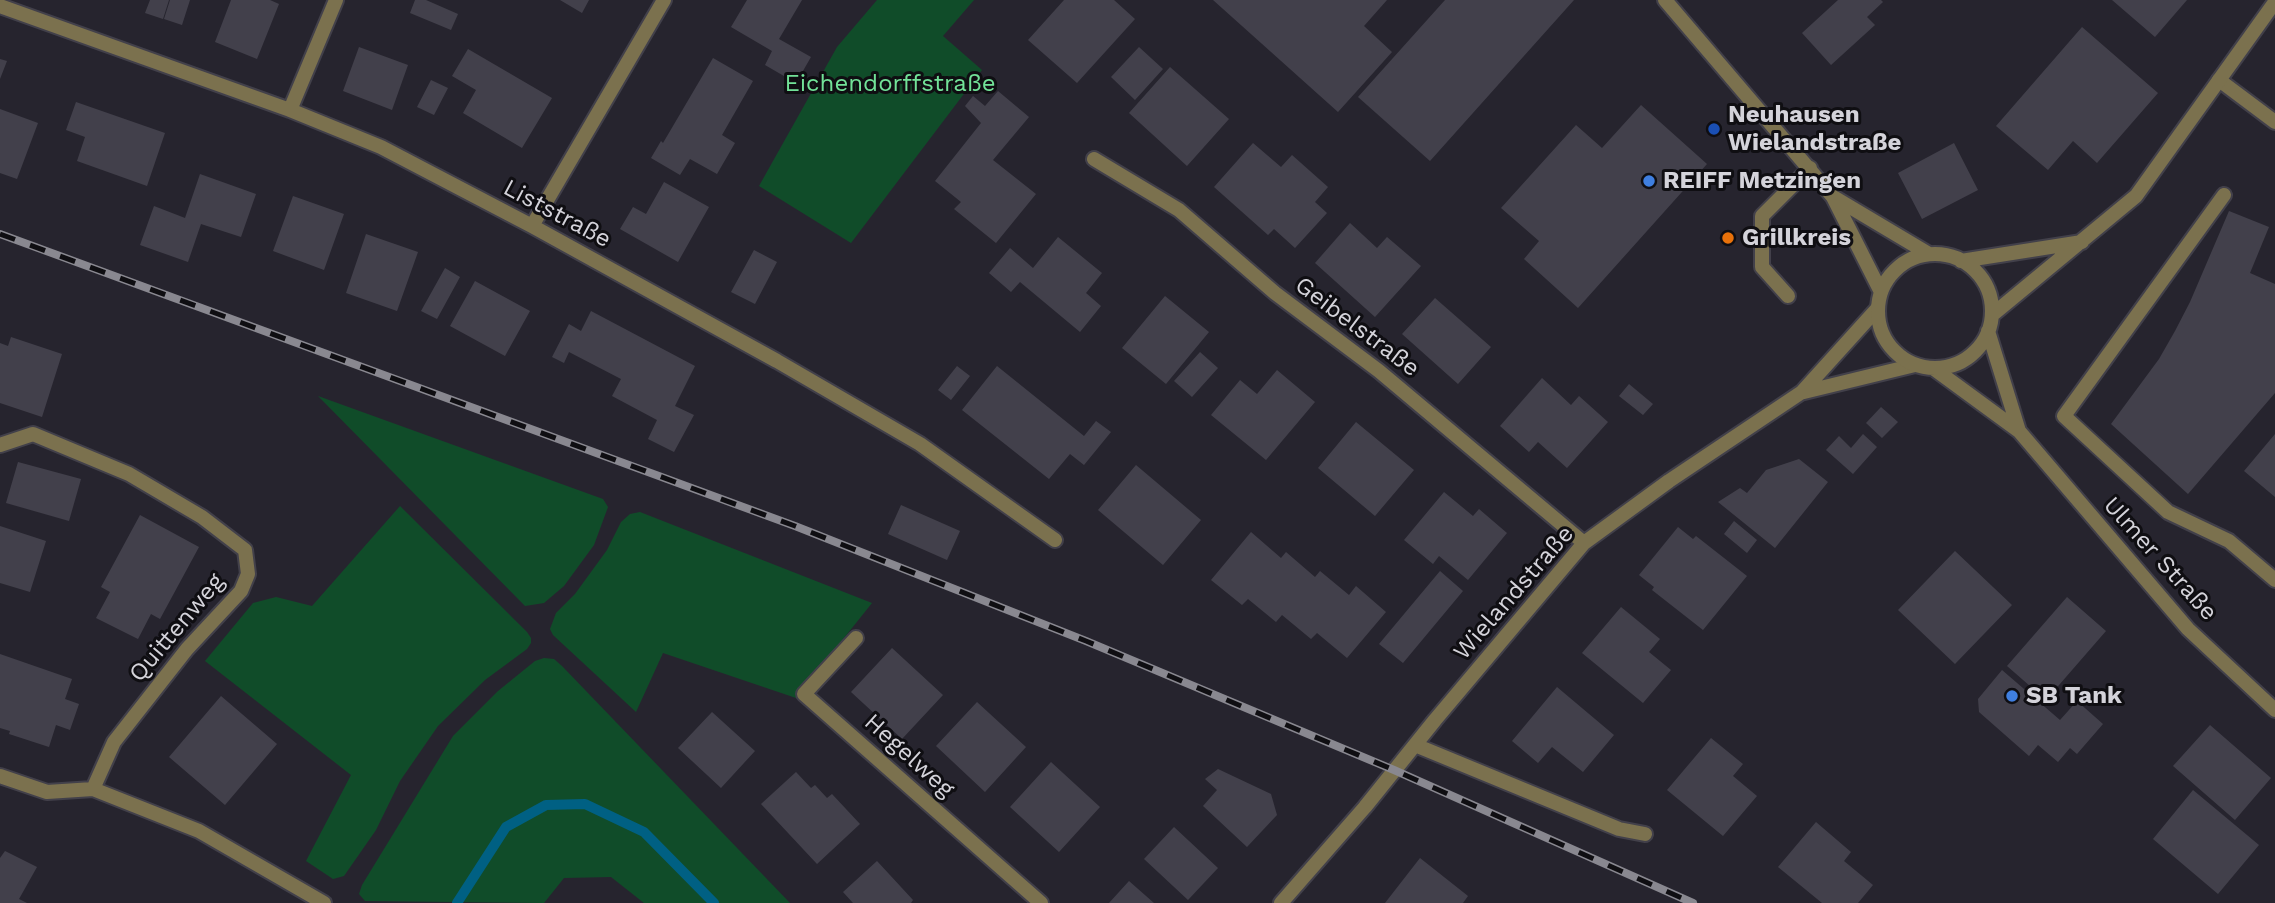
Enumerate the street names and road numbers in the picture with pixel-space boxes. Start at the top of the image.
street label: Liststraße [498,174,616,254]
street label: Geibelstraße [1289,271,1425,383]
street label: Ulmer Straße [2097,491,2223,627]
street label: Wielandstraße [1448,520,1580,666]
street label: Quittenweg [123,568,231,688]
street label: Hegelweg [858,708,960,804]

